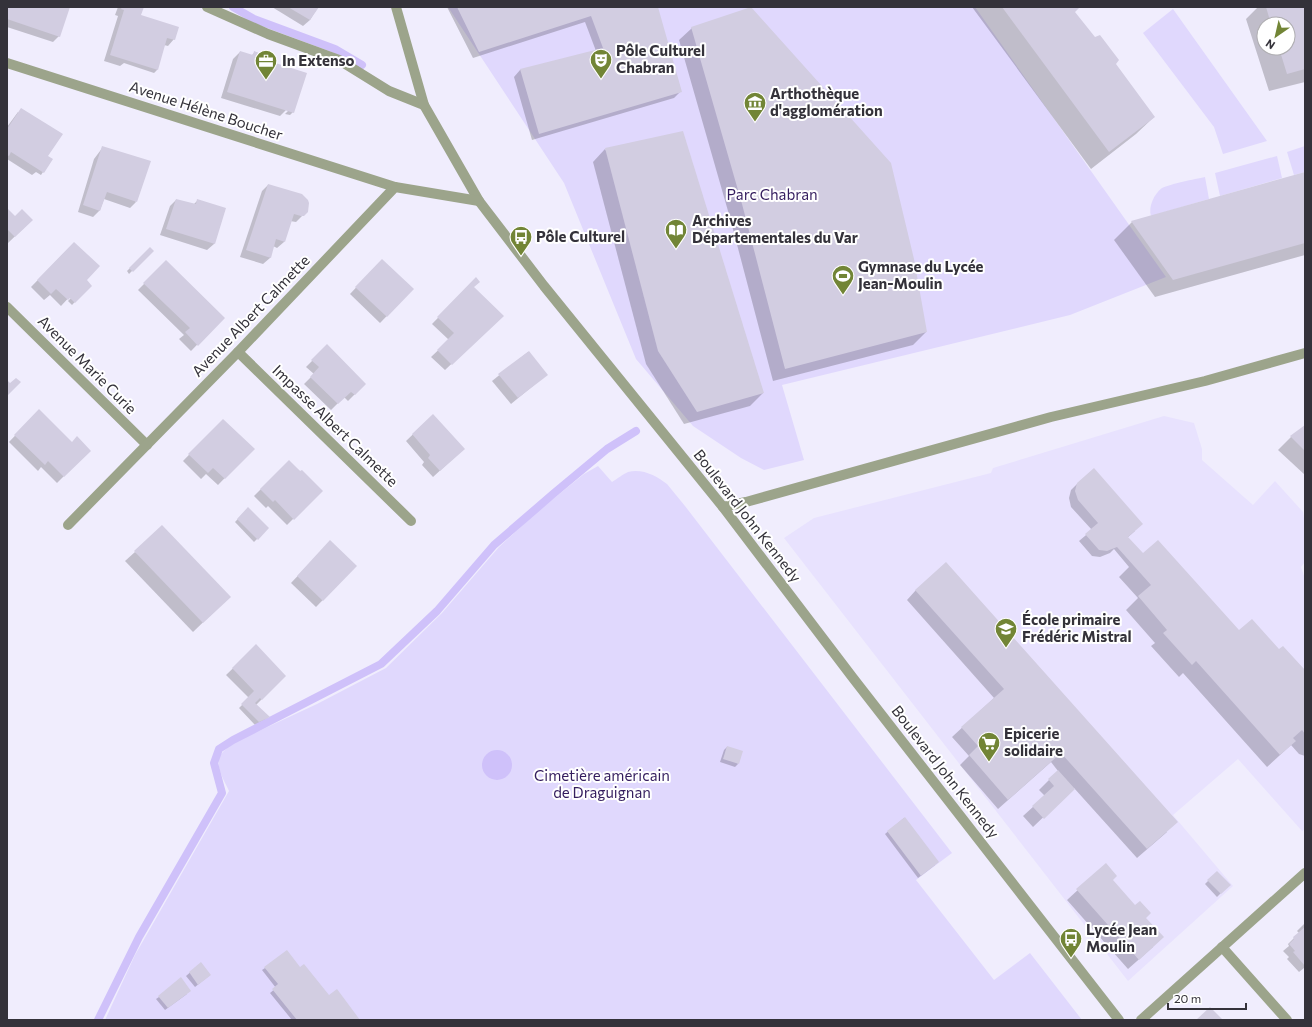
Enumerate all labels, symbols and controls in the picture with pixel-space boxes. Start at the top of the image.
north arrow [1256,16,1296,56]
text: N [1263,37,1277,52]
place label: Pôle Culturel Chabran [616,41,705,76]
theatre icon: Pôle Culturel Chabran [588,47,614,80]
office icon: In Extenso [253,48,279,81]
place label: In Extenso [282,51,355,69]
street label: Avenue Hélène Boucher [127,77,285,143]
place label: Arthothèque d'agglomération [770,84,883,119]
museum icon: Arthothèque d'agglomération [742,90,768,123]
park label: Parc Chabran [726,185,818,203]
place label: Archives Départementales du Var [692,211,858,246]
library icon: Archives Départementales du Var [663,217,689,250]
bus stop icon: Pôle Culturel [508,224,534,257]
place label: Pôle Culturel [536,227,625,245]
street label: Avenue Albert Calmette [188,251,313,380]
place label: Gymnase du Lycée Jean-Moulin [858,257,984,292]
sports icon: Gymnase du Lycée Jean-Moulin [830,263,856,296]
street label: Avenue Marie Curie [35,311,141,417]
street label: Impasse Albert Calmette [269,361,402,490]
street label: Boulevard John Kennedy [690,445,805,586]
place label: École primaire Frédéric Mistral [1022,610,1132,645]
school or university icon: École primaire Frédéric Mistral [993,616,1019,649]
street label: Boulevard John Kennedy [888,701,1003,842]
place label: Epicerie solidaire [1004,724,1063,759]
supermarket icon: Epicerie solidaire [976,730,1002,763]
park label: Cimetière américain de Draguignan [534,766,670,801]
place label: Lycée Jean Moulin [1086,920,1157,955]
bus stop icon: Lycée Jean Moulin [1058,926,1084,959]
scale bar [1168,985,1246,1011]
text: 20 m [1174,991,1201,1005]

